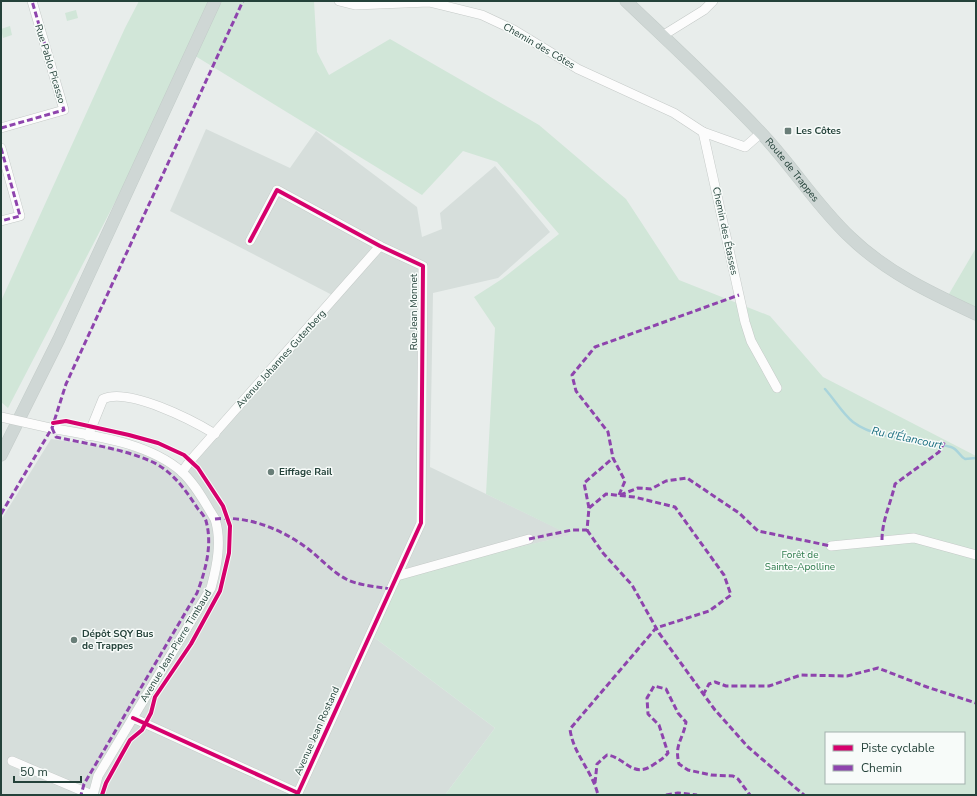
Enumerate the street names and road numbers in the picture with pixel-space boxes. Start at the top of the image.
street label: Chemin des Côtes [500,20,578,72]
street label: Rue Pablo Picasso [31,23,69,106]
street label: Route de Trappes [762,135,822,205]
street label: Chemin des Étasses [709,186,741,277]
street label: Rue Jean Monnet [407,273,421,350]
street label: Avenue Johannes Gutenberg [233,307,329,411]
street label: Avenue Jean-Pierre Timbaud [137,587,215,705]
street label: Avenue Jean Rostand [291,684,343,778]

